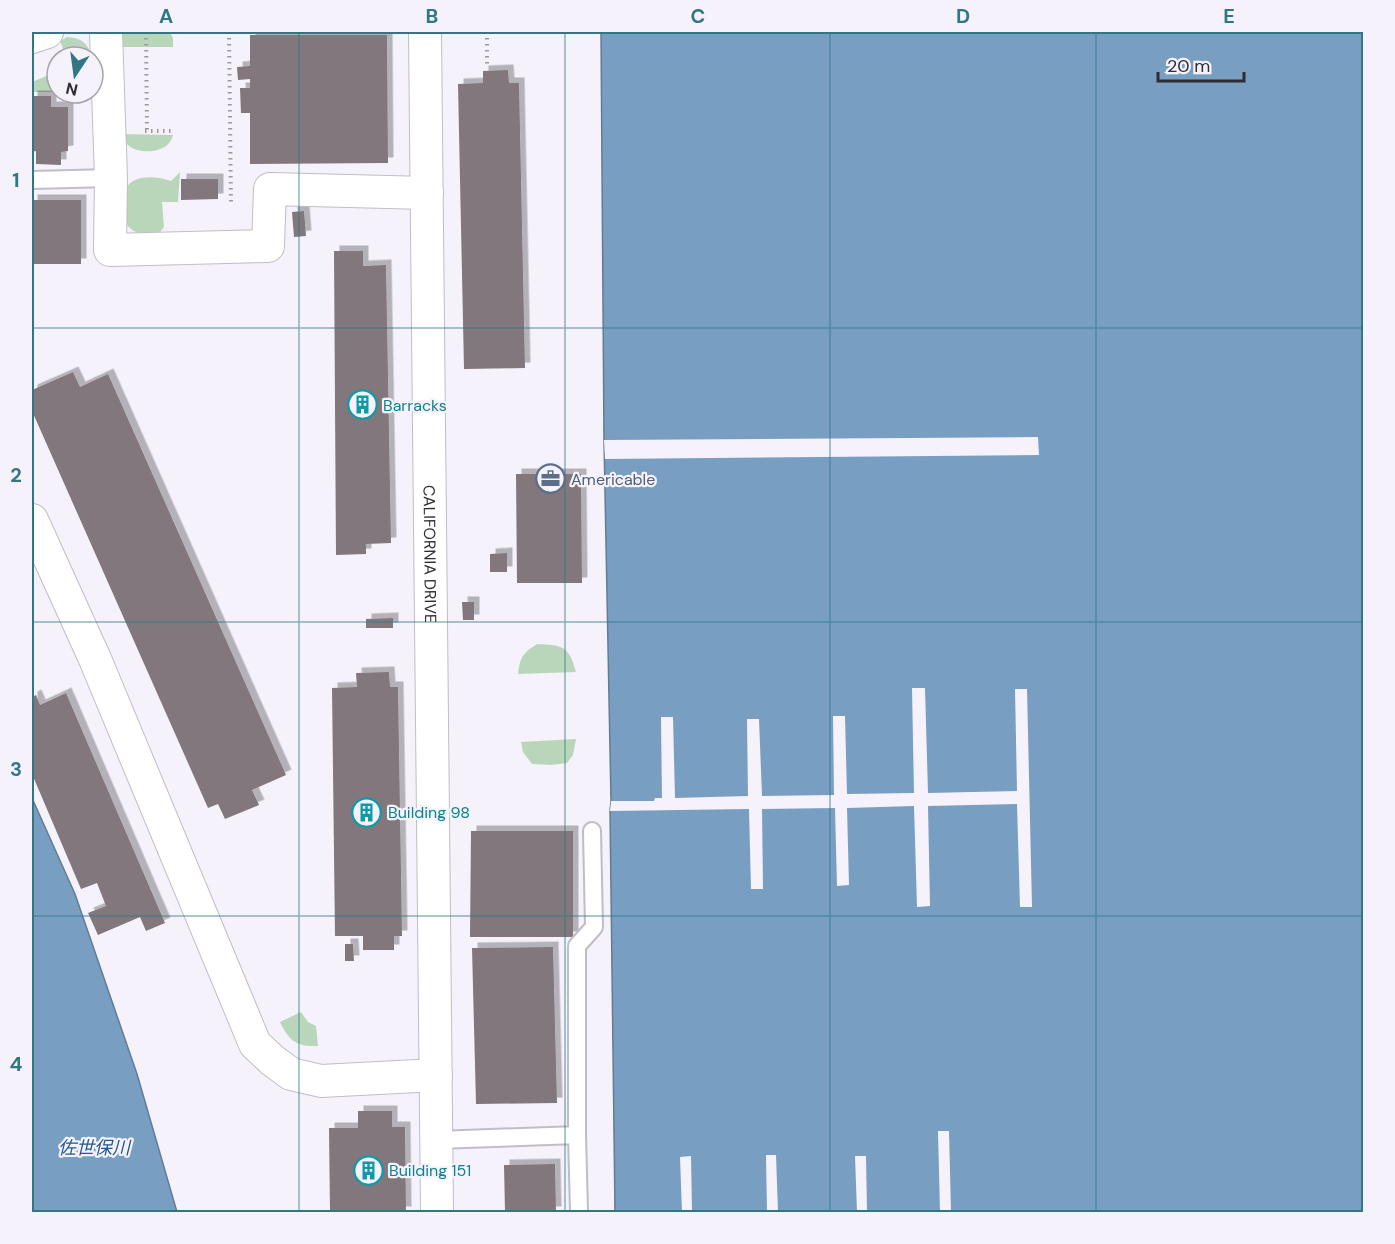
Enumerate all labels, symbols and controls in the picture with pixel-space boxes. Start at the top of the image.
text: A [159,3,173,29]
text: B [426,3,438,29]
text: C [691,3,705,29]
text: D [956,3,970,29]
text: E [1223,3,1235,29]
north arrow [45,45,105,105]
scale bar [1158,45,1244,83]
text: 20 m [1167,54,1210,78]
text: N [64,78,80,101]
text: 1 [12,167,20,193]
building icon: Barracks [346,389,378,421]
place label: Barracks [383,395,447,416]
text: 2 [10,462,22,488]
office icon: Americable [534,463,566,495]
place label: Americable [571,469,655,490]
street label: CALIFORNIA DRIVE [419,485,441,623]
text: 3 [10,756,22,782]
building icon: Building 98 [351,796,383,828]
place label: Building 98 [388,802,470,823]
text: 4 [10,1051,23,1077]
water label: 佐世保川 [58,1136,132,1160]
building icon: Building 151 [352,1154,384,1186]
place label: Building 151 [389,1160,471,1181]

